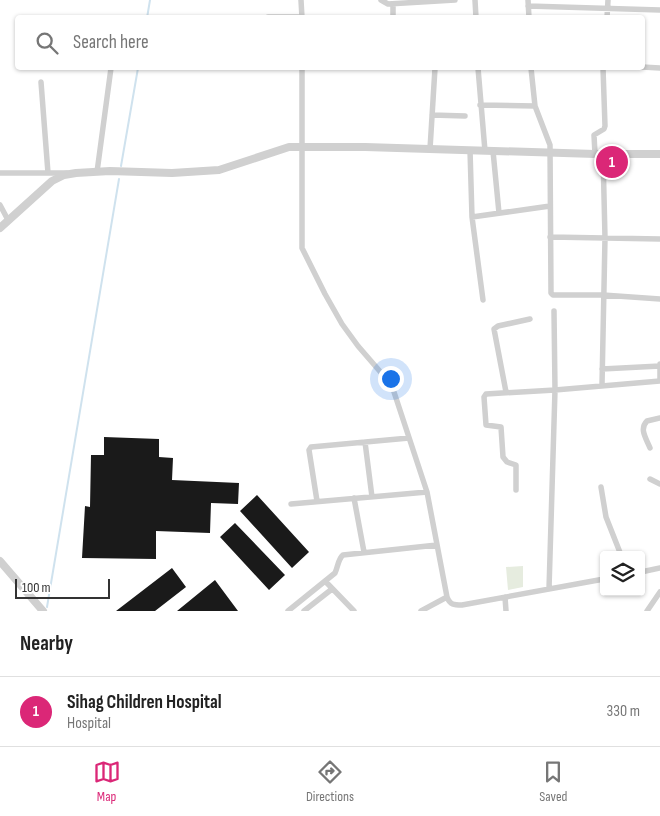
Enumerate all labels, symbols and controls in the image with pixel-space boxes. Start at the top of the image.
search box [15,15,645,70]
icon: search [33,29,61,57]
text: Search here [73,31,149,54]
pin: 1 [596,143,628,181]
your location [378,366,404,392]
map controls [600,551,645,596]
button: layers [600,551,645,596]
scale bar [15,576,110,599]
text: 100 m [22,579,51,596]
text: Nearby [20,631,73,656]
text: Sihag Children Hospital [67,691,222,714]
text: 1 [33,702,39,721]
text: 330 m [607,702,640,721]
text: Hospital [67,714,111,733]
tab: Map [93,758,121,805]
tab: Directions [306,758,354,805]
tab: Saved [539,758,567,805]

